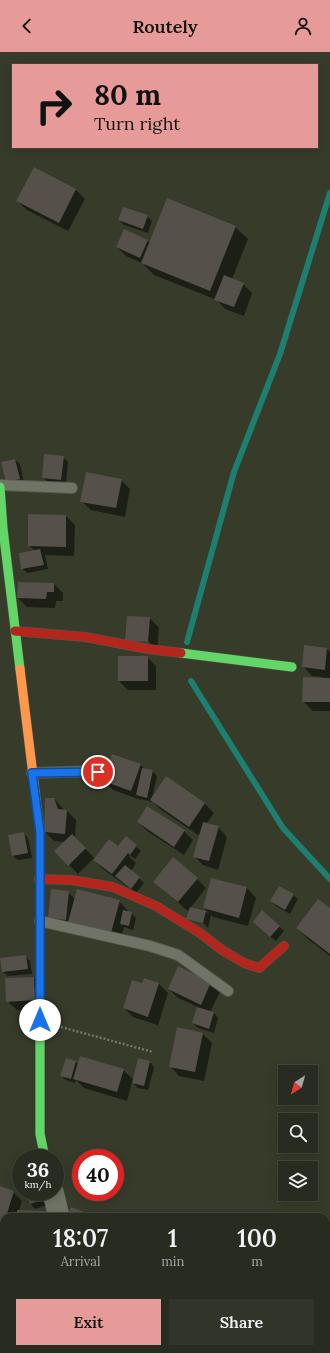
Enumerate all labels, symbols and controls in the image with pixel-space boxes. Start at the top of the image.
icon: back [16,15,38,37]
text: Routely [132,15,198,38]
icon: person [292,15,314,37]
text: 80 m [94,77,161,113]
icon: right [28,80,80,132]
text: Turn right [94,112,180,135]
pin [81,755,115,789]
icon: arrive [87,761,109,783]
position arrow [19,999,61,1041]
north arrow [278,1065,318,1105]
map controls [278,1065,318,1201]
button: search [278,1113,318,1153]
speed limit sign: 40 [72,1149,124,1201]
text: 36 [27,1157,49,1182]
button: layers [278,1161,318,1201]
text: km/h [24,1178,52,1191]
text: 18:07 [53,1223,108,1254]
text: 1 [168,1223,177,1254]
text: 100 [237,1223,277,1254]
text: Arrival [61,1253,100,1270]
text: min [161,1253,184,1270]
text: m [251,1253,263,1270]
button: Exit [16,1299,161,1345]
button: Share [169,1299,314,1345]

